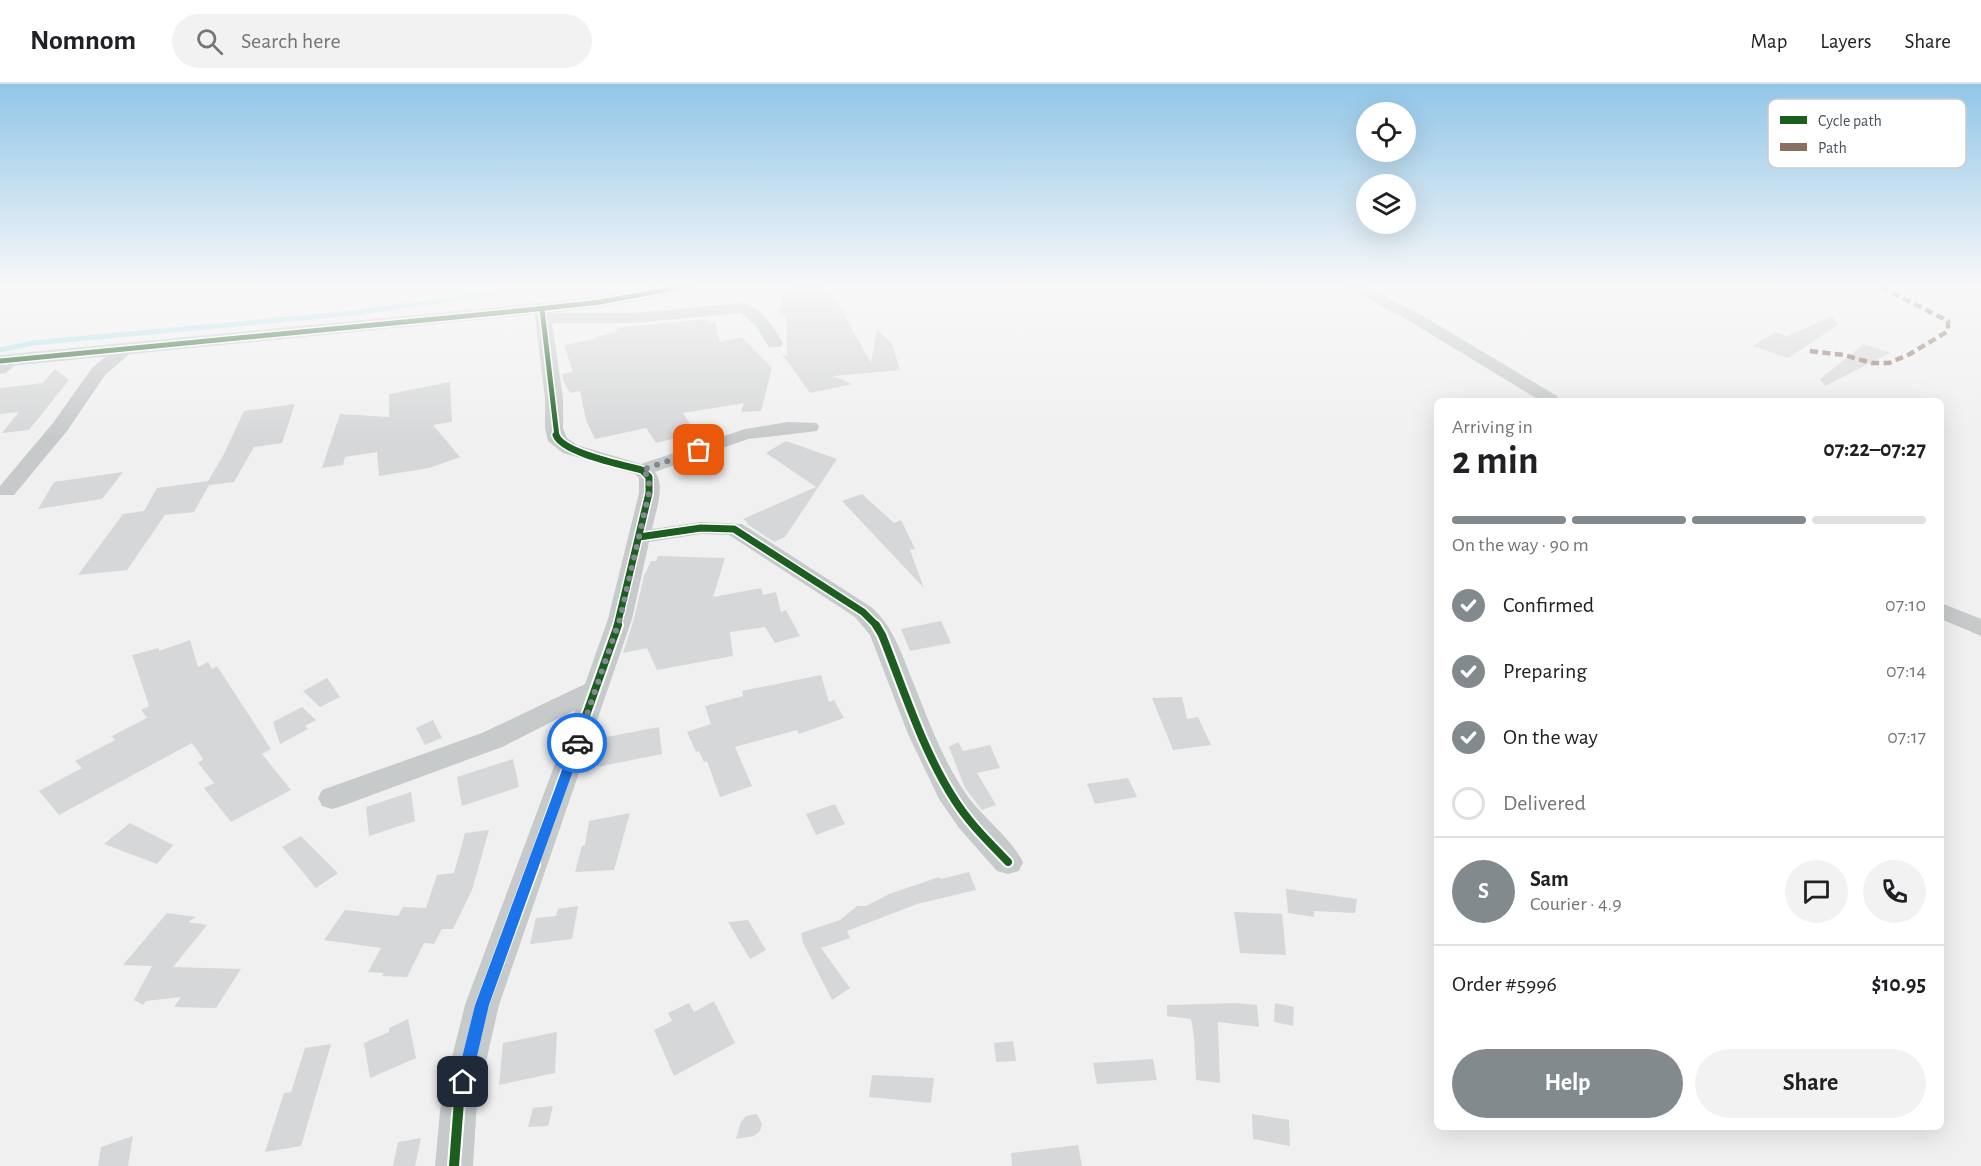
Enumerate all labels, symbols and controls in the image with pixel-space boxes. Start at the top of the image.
search box [172,14,592,68]
icon: search [193,25,226,58]
text: Nomnom [30,27,136,55]
text: Search here [241,30,341,52]
text: Map [1751,31,1787,52]
text: Layers [1820,31,1871,52]
text: Share [1904,31,1951,52]
legend [1768,99,1966,168]
map controls [1356,102,1416,234]
button: locate [1356,102,1416,162]
text: Cycle path [1818,113,1882,130]
text: Path [1818,140,1847,156]
button: layers [1356,174,1416,234]
text: Arriving in [1452,417,1533,437]
pin [673,424,724,475]
icon: bag [682,433,715,466]
text: 07:22–07:27 [1823,438,1926,460]
text: 2 min [1452,442,1539,481]
text: On the way · 90 m [1452,535,1589,555]
icon: check [1452,589,1485,622]
text: Confirmed [1503,594,1594,616]
text: 07:10 [1885,595,1926,615]
icon: check [1452,655,1485,688]
text: Preparing [1503,660,1587,682]
text: 07:14 [1886,661,1926,681]
courier [547,713,607,773]
icon: check [1452,721,1485,754]
text: On the way [1503,726,1598,748]
icon: car [561,727,594,760]
text: 07:17 [1887,727,1926,747]
text: Delivered [1503,792,1586,814]
button: chat [1785,860,1848,923]
button: phone [1863,860,1926,923]
text: Sam [1530,868,1569,890]
text: S [1478,880,1489,902]
text: Courier · 4.9 [1530,894,1622,914]
text: Order #5996 [1452,973,1557,995]
text: $10.95 [1872,973,1926,995]
button: Help [1452,1049,1683,1118]
button: Share [1695,1049,1926,1118]
pin [437,1056,488,1107]
icon: home [446,1065,479,1098]

